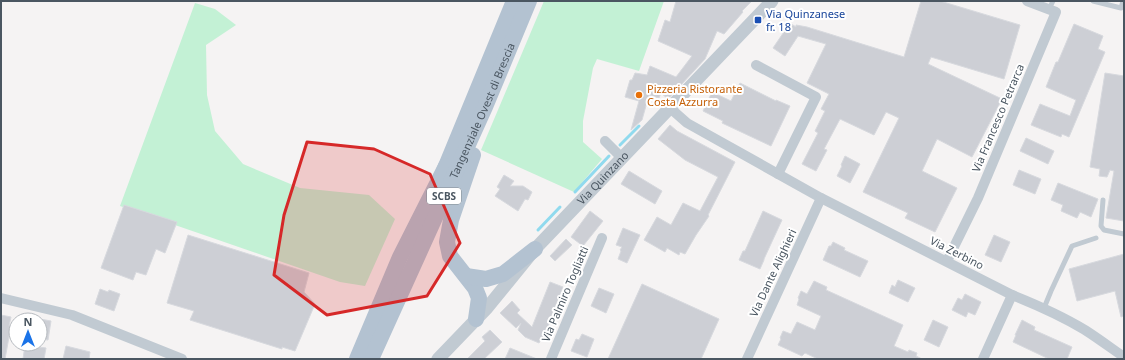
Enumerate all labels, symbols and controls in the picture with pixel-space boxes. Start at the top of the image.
place label: Via Quinzanese fr. 18 [766,6,845,34]
marker: Via Quinzanese fr. 18 [753,15,763,25]
street label: Tangenziale Ovest di Brescia [446,41,518,181]
street label: Via Francesco Petrarca [968,61,1027,174]
place label: Pizzeria Ristorante Costa Azzurra [647,81,743,109]
marker: Pizzeria Ristorante Costa Azzurra [634,90,644,100]
street label: Via Quinzano [573,148,632,208]
road number: SCBS [427,188,461,204]
street label: Via Dante Alighieri [746,226,799,319]
street label: Via Zerbino [928,233,987,273]
street label: Via Palmiro Togliatti [538,244,591,344]
north arrow [8,312,48,352]
text: N [24,314,32,329]

